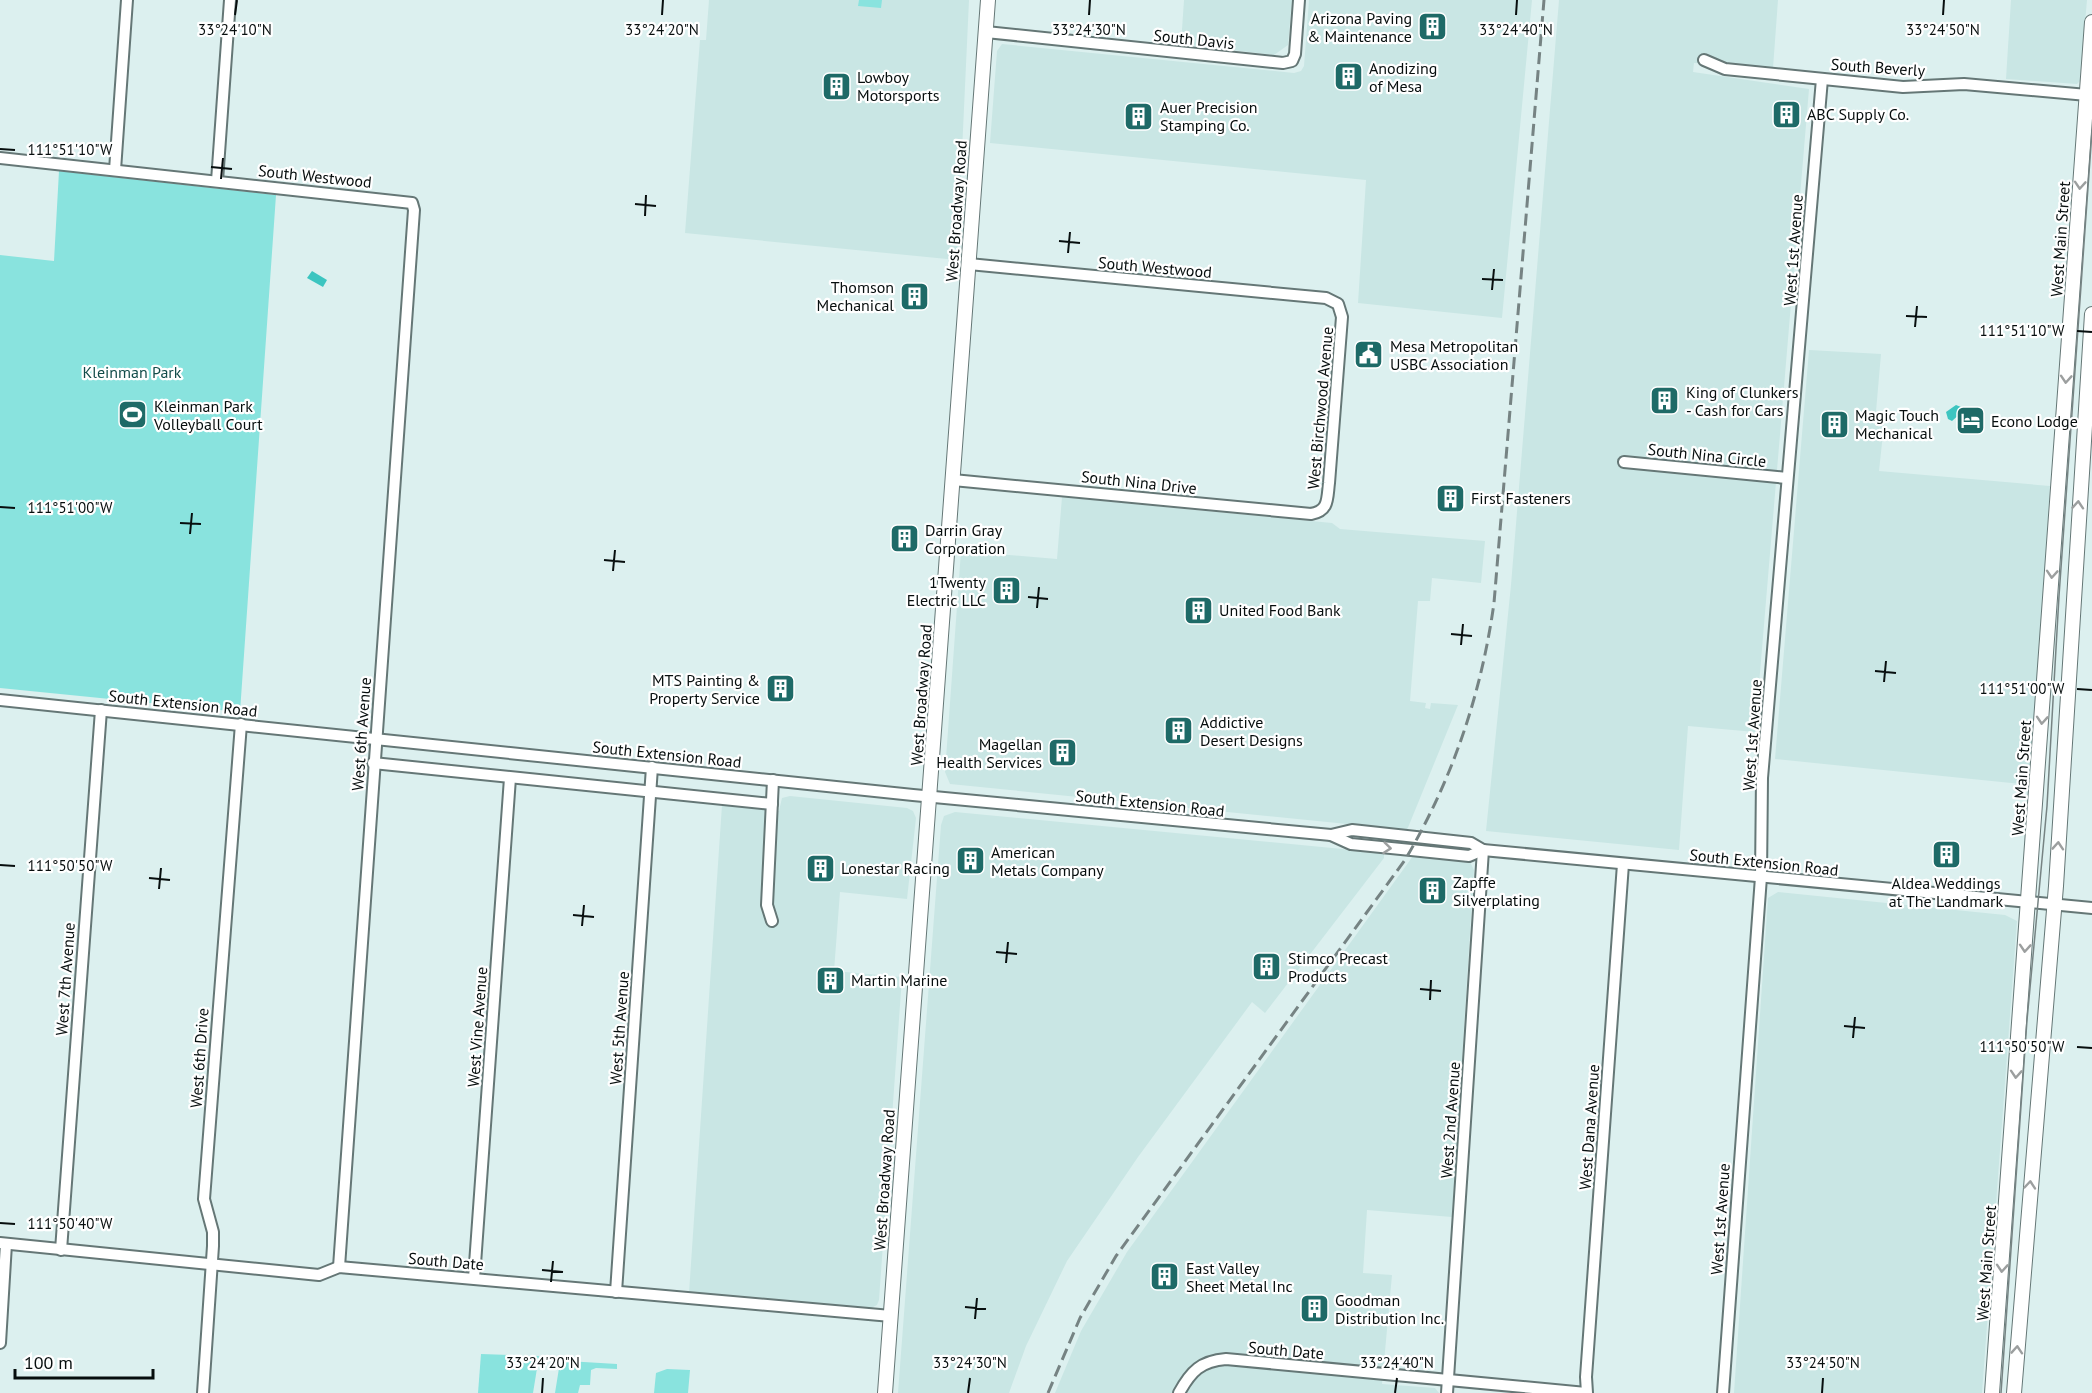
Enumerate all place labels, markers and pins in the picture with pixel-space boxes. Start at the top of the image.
place label: Arizona Paving & Maintenance [1307,8,1412,46]
building icon: Arizona Paving & Maintenance [1417,11,1449,43]
place label: Anodizing of Mesa [1369,58,1437,96]
building icon: Anodizing of Mesa [1332,61,1364,93]
place label: Lowboy Motorsports [857,67,940,105]
building icon: Lowboy Motorsports [820,70,852,102]
place label: Auer Precision Stamping Co. [1160,97,1257,135]
building icon: ABC Supply Co. [1770,98,1802,130]
building icon: Auer Precision Stamping Co. [1123,100,1155,132]
place label: ABC Supply Co. [1807,104,1909,124]
place label: Thomson Mechanical [817,277,894,315]
building icon: Thomson Mechanical [899,280,931,312]
place label: Mesa Metropolitan USBC Association [1390,336,1518,374]
public building icon: Mesa Metropolitan USBC Association [1353,339,1385,371]
place label: King of Clunkers - Cash for Cars [1686,382,1799,420]
building icon: King of Clunkers - Cash for Cars [1649,385,1681,417]
place label: Kleinman Park Volleyball Court [153,396,263,434]
sports icon: Kleinman Park Volleyball Court [117,399,149,431]
place label: Magic Touch Mechanical [1855,405,1939,443]
hotel icon: Econo Lodge [1954,405,1986,437]
building icon: Magic Touch Mechanical [1818,408,1850,440]
place label: Econo Lodge [1991,411,2078,431]
building icon: First Fasteners [1434,482,1466,514]
place label: First Fasteners [1471,488,1571,508]
place label: Darrin Gray Corporation [925,520,1005,558]
building icon: Darrin Gray Corporation [888,523,920,555]
place label: 1Twenty Electric LLC [907,572,987,610]
building icon: 1Twenty Electric LLC [991,575,1023,607]
building icon: United Food Bank [1182,594,1214,626]
place label: United Food Bank [1219,600,1341,620]
place label: MTS Painting & Property Service [649,670,760,708]
building icon: MTS Painting & Property Service [765,673,797,705]
place label: Addictive Desert Designs [1200,712,1303,750]
building icon: Addictive Desert Designs [1163,715,1195,747]
place label: Magellan Health Services [936,734,1042,772]
building icon: Magellan Health Services [1047,737,1079,769]
building icon: Aldea Weddings at The Landmark [1930,839,1962,871]
place label: American Metals Company [991,842,1104,880]
building icon: American Metals Company [954,845,986,877]
building icon: Lonestar Racing [804,852,836,884]
place label: Lonestar Racing [841,858,950,878]
place label: Zapffe Silverplating [1453,872,1540,910]
place label: Aldea Weddings at The Landmark [1889,873,2004,911]
building icon: Zapffe Silverplating [1416,875,1448,907]
place label: Stimco Precast Products [1288,948,1389,986]
building icon: Stimco Precast Products [1251,951,1283,983]
building icon: Martin Marine [814,964,846,996]
place label: Martin Marine [851,970,947,990]
place label: East Valley Sheet Metal Inc [1186,1258,1293,1296]
building icon: East Valley Sheet Metal Inc [1149,1261,1181,1293]
place label: Goodman Distribution Inc. [1335,1290,1444,1328]
building icon: Goodman Distribution Inc. [1298,1293,1330,1325]

